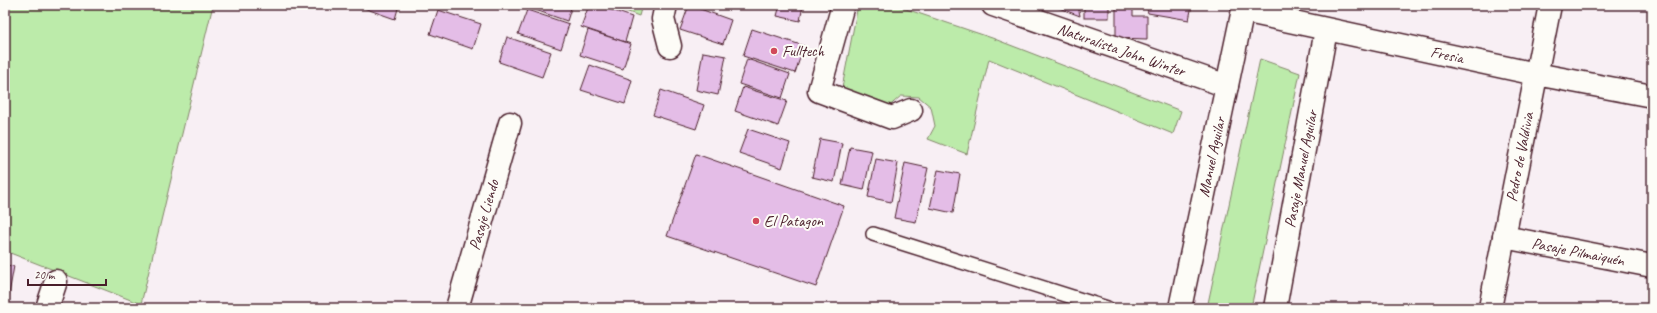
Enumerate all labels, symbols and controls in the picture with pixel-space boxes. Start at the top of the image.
street label: Naturalista John Winter [1055,19,1190,82]
place label: Fulltech [782,41,825,61]
street label: Fresia [1429,42,1467,69]
marker: Fulltech [769,46,779,56]
street label: Pasaje Manuel Aguilar [1280,106,1323,229]
street label: Pedro de Valdivia [1502,110,1539,203]
street label: Manuel Aguilar [1194,114,1230,199]
street label: Pasaje Liendo [464,176,504,253]
place label: El Patagon [764,211,824,231]
marker: El Patagon [751,216,761,226]
street label: Pasaje Pilmaiquén [1530,233,1627,271]
scale bar [28,261,106,287]
text: 20 m [34,267,56,283]

